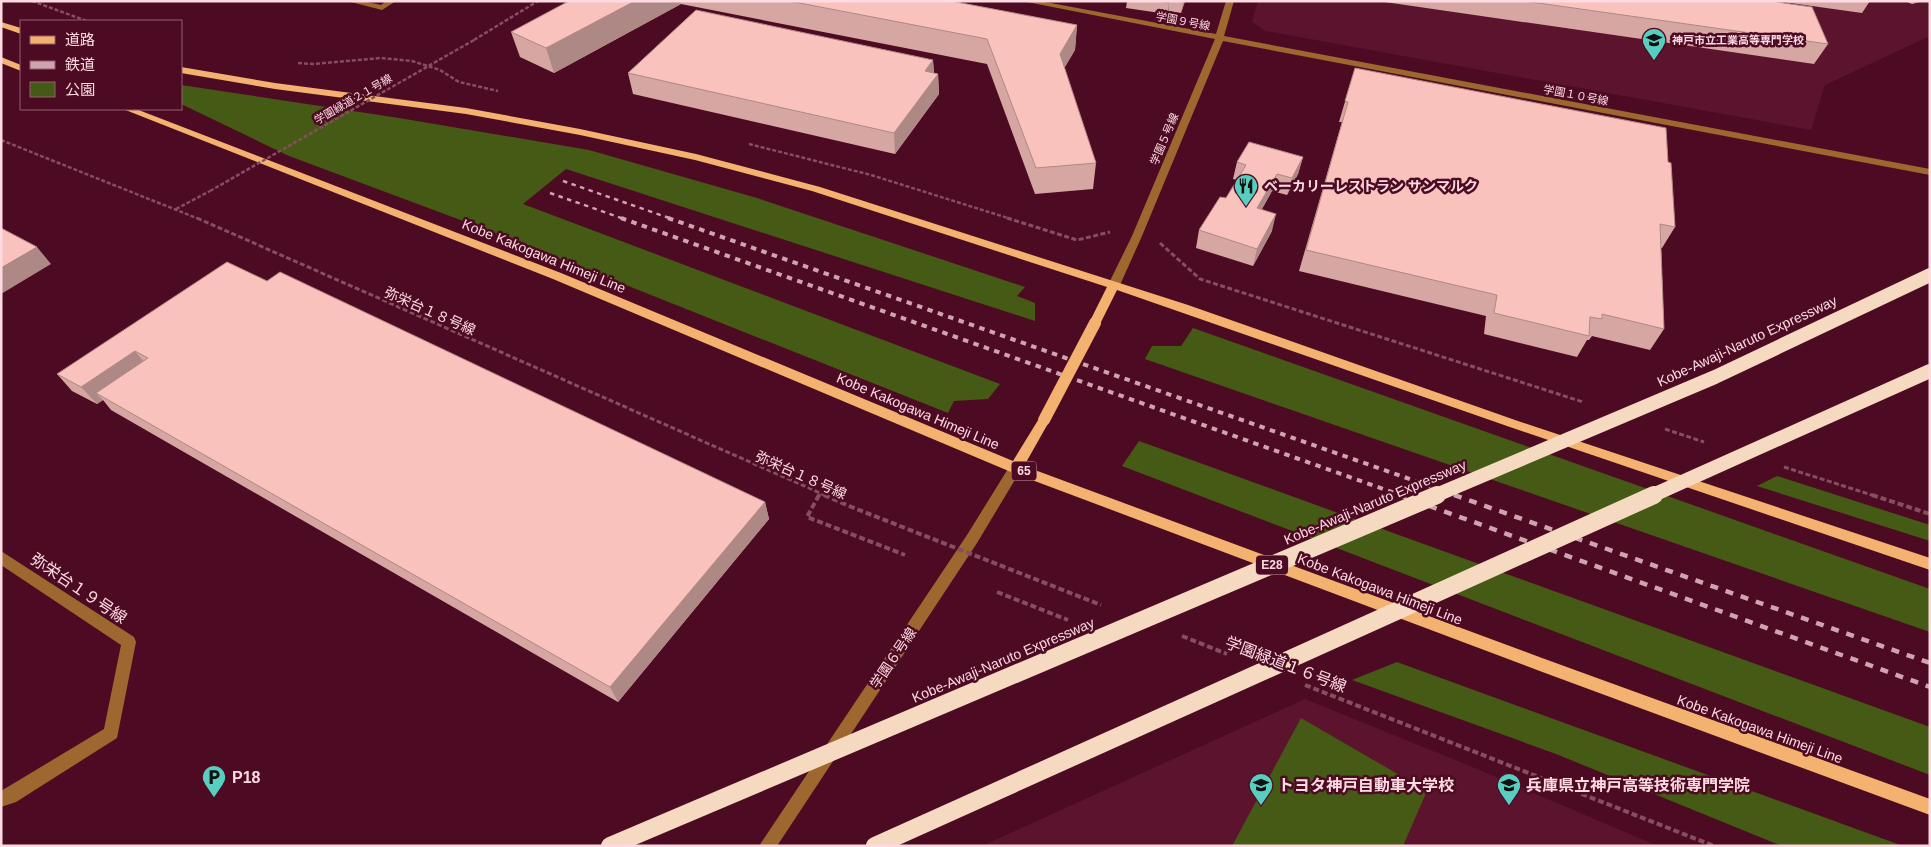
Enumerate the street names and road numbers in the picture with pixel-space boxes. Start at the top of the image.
street label: 学園９号線 [1155,10,1211,32]
street label: 学園緑道２１号線 [312,72,394,126]
street label: 学園１０号線 [1542,83,1610,107]
street label: 学園５号線 [1148,111,1180,167]
street label: Kobe Kakogawa Himeji Line [460,216,628,296]
street label: 弥栄台１８号線 [382,284,478,338]
street label: Kobe-Awaji-Naruto Expressway [1655,292,1839,390]
street label: Kobe Kakogawa Himeji Line [834,369,1002,453]
street label: 弥栄台１８号線 [753,448,849,502]
street label: Kobe-Awaji-Naruto Expressway [1281,456,1469,548]
road number: 65 [1012,462,1036,481]
street label: 弥栄台１９号線 [28,550,130,627]
street label: Kobe Kakogawa Himeji Line [1295,550,1465,628]
road number: E28 [1256,556,1288,574]
street label: Kobe-Awaji-Naruto Expressway [909,614,1097,706]
street label: 学園６号線 [867,625,919,691]
street label: 学園緑道１６号線 [1223,634,1349,695]
street label: Kobe Kakogawa Himeji Line [1675,692,1845,767]

